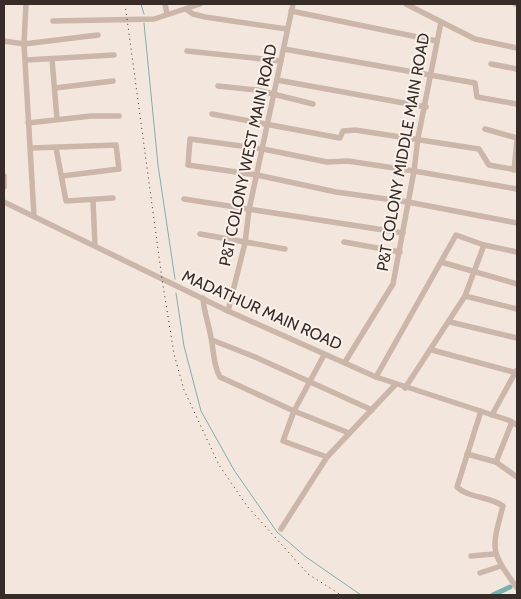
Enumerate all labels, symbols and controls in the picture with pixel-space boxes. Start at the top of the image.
street label: P&T COLONY MIDDLE MAIN ROAD [373,31,433,273]
street label: P&T COLONY WEST MAIN ROAD [215,42,281,268]
street label: MADATHUR MAIN ROAD [179,266,345,354]

